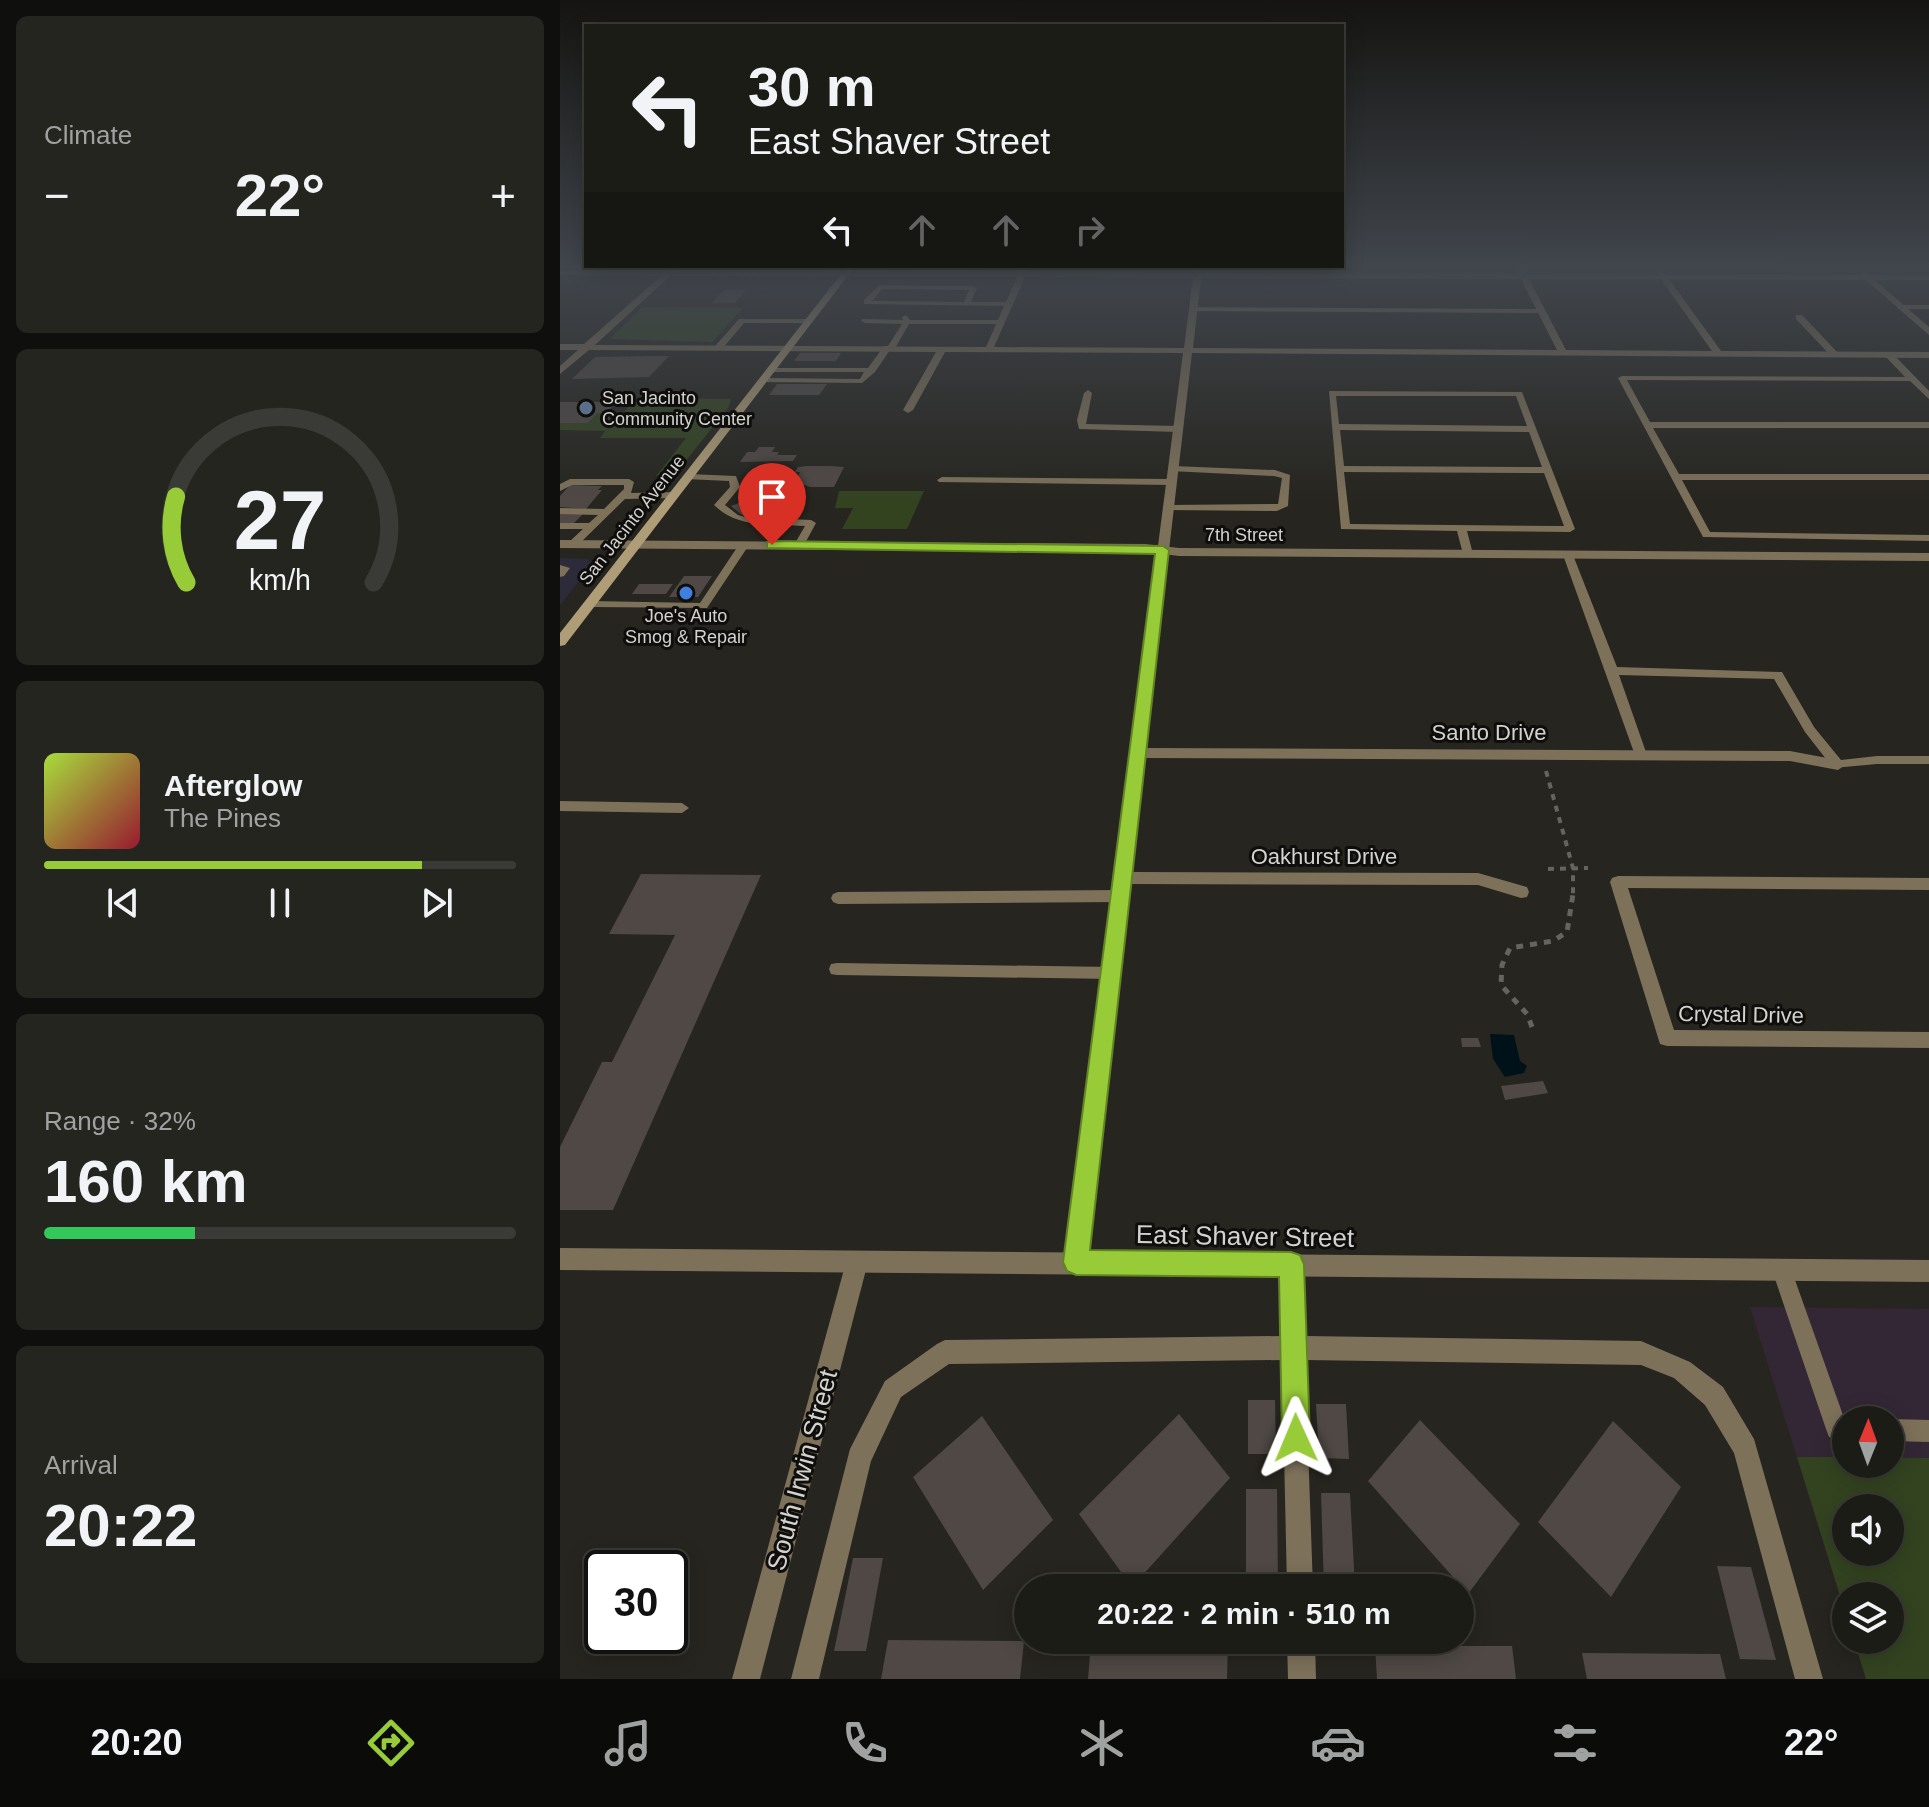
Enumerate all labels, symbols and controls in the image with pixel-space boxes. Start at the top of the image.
text: 30 m [748,55,876,118]
icon: left [616,56,720,160]
text: Climate [44,120,132,150]
text: East Shaver Street [748,121,1050,162]
text: 22° [235,162,325,229]
text: − [44,171,70,220]
text: + [490,171,516,220]
icon: left [816,208,860,252]
icon: ahead [900,208,944,252]
icon: ahead [984,208,1028,252]
icon: right [1068,208,1112,252]
place label: San Jacinto Community Center [602,388,752,429]
marker: San Jacinto Community Center [577,399,595,417]
street label: San Jacinto Avenue [575,451,689,589]
pin [738,463,806,545]
text: 27 [234,473,326,566]
icon: arrive [750,475,794,519]
street label: 7th Street [1205,525,1283,545]
text: km/h [249,564,311,596]
marker: Joe's Auto Smog & Repair [677,584,695,602]
place label: Joe's Auto Smog & Repair [625,606,747,647]
street label: Santo Drive [1432,720,1546,745]
text: Afterglow [164,769,302,802]
text: The Pines [164,803,281,833]
street label: Oakhurst Drive [1251,844,1397,869]
icon: previous [101,881,145,925]
icon: pause [258,881,302,925]
icon: next [415,881,459,925]
street label: Crystal Drive [1678,1001,1804,1028]
text: Range · 32% [44,1106,196,1136]
text: 160 km [44,1148,248,1215]
street label: East Shaver Street [1136,1219,1355,1253]
street label: South Irwin Street [761,1366,843,1574]
position arrow [1254,1396,1338,1480]
north arrow [1832,1406,1904,1478]
map controls [1832,1406,1904,1654]
text: Arrival [44,1450,118,1480]
text: 20:22 [44,1492,197,1559]
button: sound [1832,1494,1904,1566]
speed limit sign: 30 [584,1550,688,1654]
button: layers [1832,1582,1904,1654]
text: 20:22 · 2 min · 510 m [1097,1597,1391,1630]
icon: directions [363,1715,419,1771]
icon: music [600,1715,656,1771]
icon: phone [837,1715,893,1771]
icon: climate [1074,1715,1130,1771]
icon: car [1310,1715,1366,1771]
icon: filters [1547,1715,1603,1771]
text: 20:20 [90,1722,182,1763]
text: 22° [1784,1722,1839,1763]

